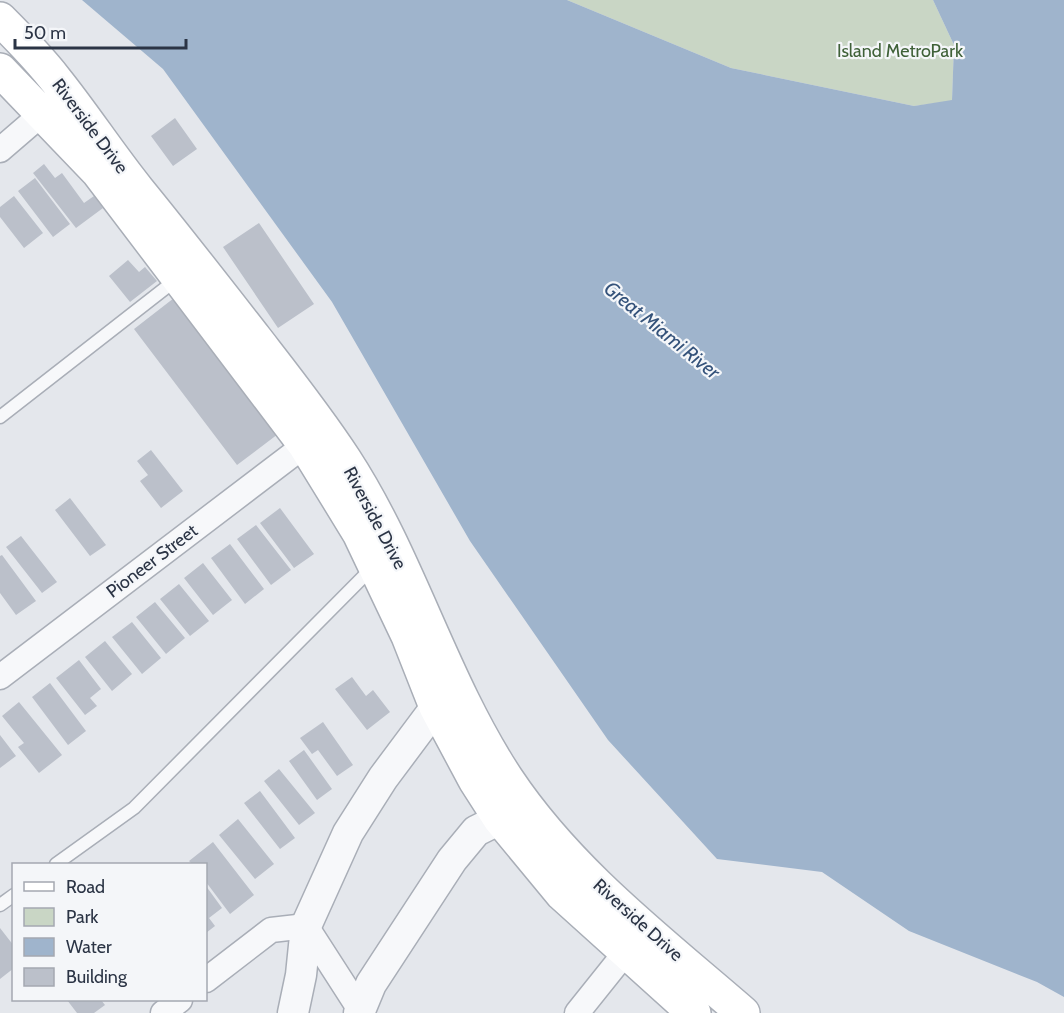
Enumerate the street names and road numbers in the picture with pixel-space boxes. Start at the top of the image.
street label: Riverside Drive [47,74,133,178]
street label: Riverside Drive [339,463,411,573]
street label: Pioneer Street [102,520,202,602]
street label: Riverside Drive [589,874,687,966]

